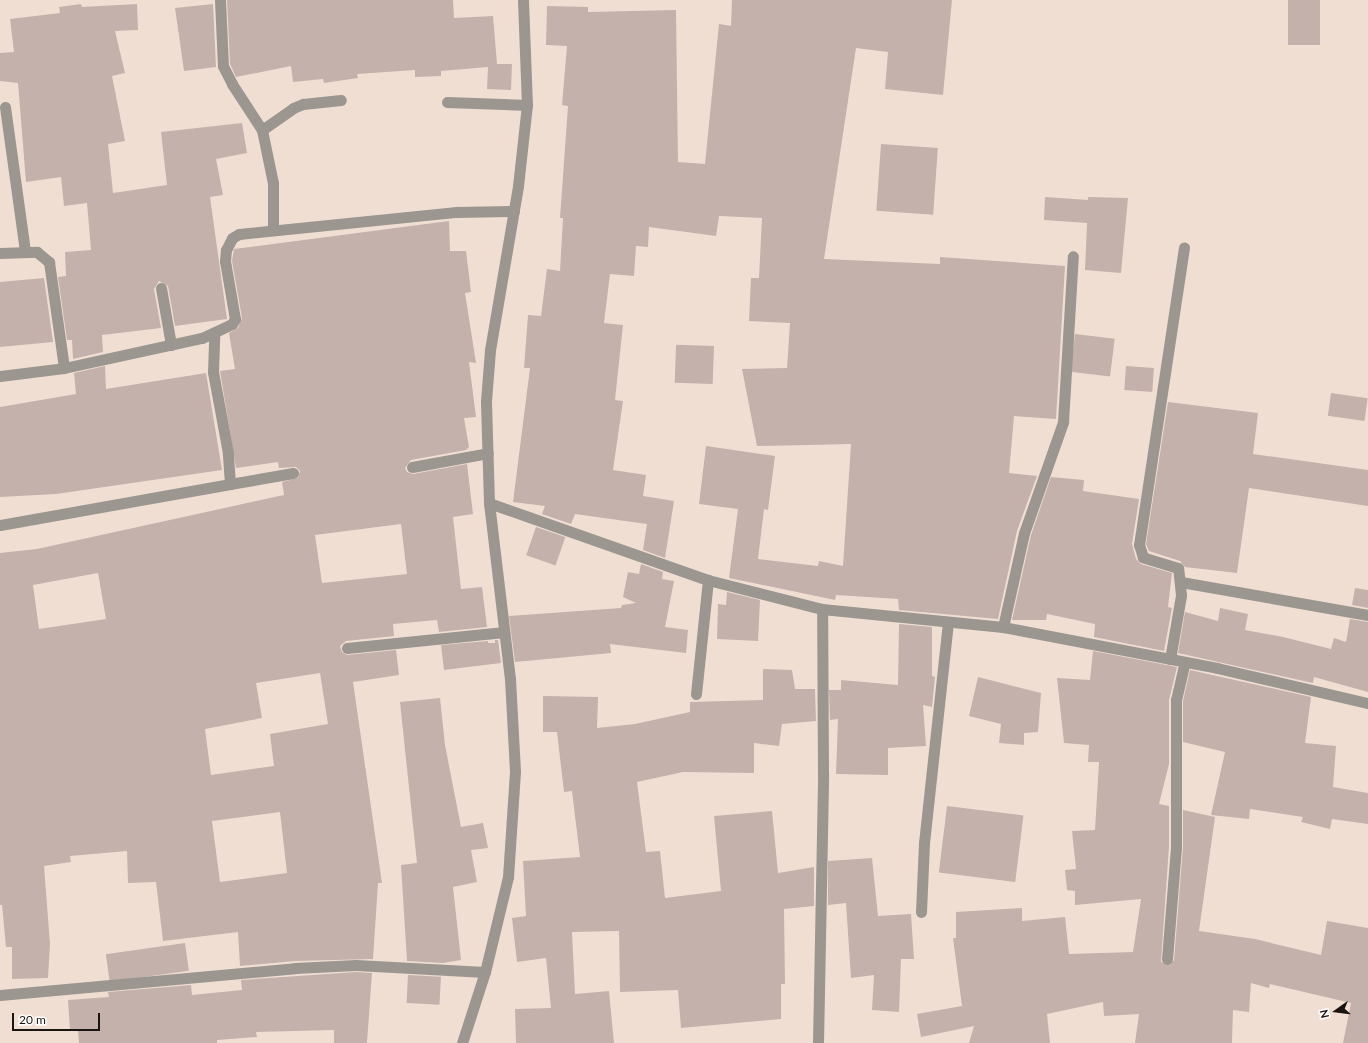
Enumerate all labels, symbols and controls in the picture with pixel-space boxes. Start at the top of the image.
north arrow [1316,991,1356,1031]
scale bar [14,1005,102,1031]
text: N [1317,1008,1331,1020]
text: 20 m [19,1012,46,1027]

